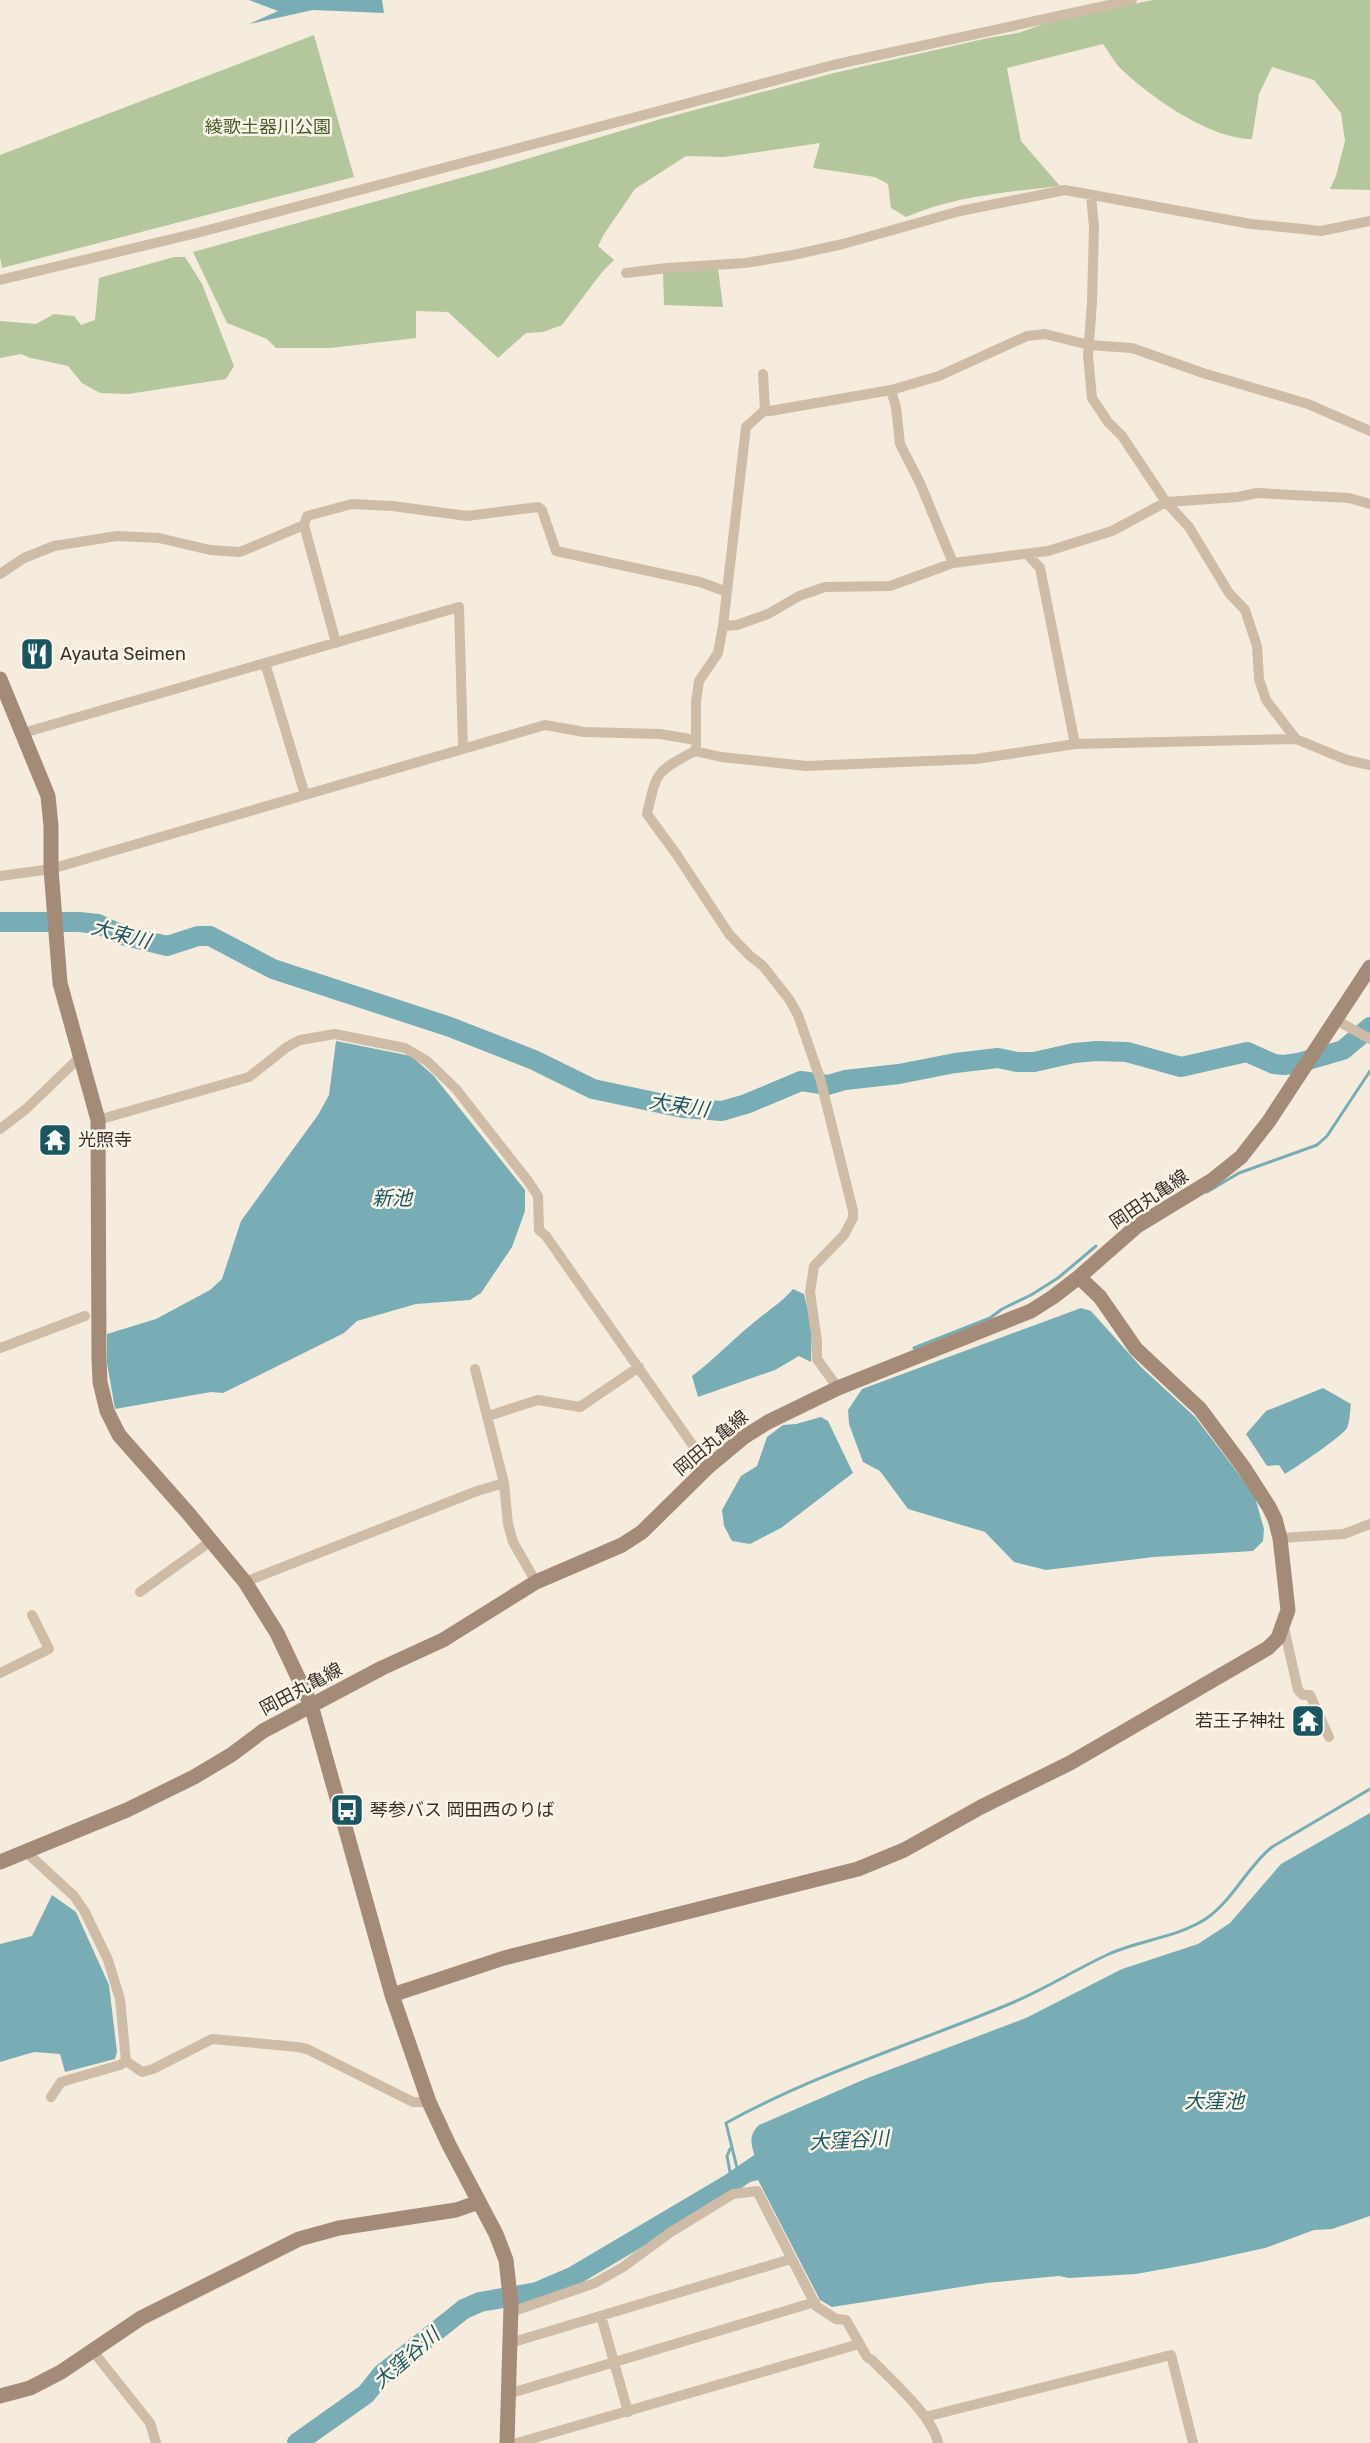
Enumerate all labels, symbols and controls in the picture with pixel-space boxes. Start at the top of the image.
park label: 綾歌土器川公園 [205,116,331,138]
restaurant icon: Ayauta Seimen [19,636,55,672]
place label: Ayauta Seimen [60,643,186,665]
water label: 大束川 [89,915,155,954]
water label: 大束川 [647,1088,712,1122]
temple icon: 光照寺 [37,1122,73,1158]
place label: 光照寺 [78,1129,132,1151]
street label: 岡田丸亀線 [1106,1165,1192,1233]
water label: 新池 [372,1186,414,1210]
street label: 岡田丸亀線 [669,1406,753,1480]
street label: 岡田丸亀線 [256,1658,346,1720]
temple icon: 若王子神社 [1290,1703,1326,1739]
place label: 若王子神社 [1195,1710,1285,1732]
bus stop icon: 琴参バス 岡田西のりば [329,1792,365,1828]
place label: 琴参バス 岡田西のりば [370,1799,554,1821]
water label: 大窪池 [1184,2089,1246,2113]
water label: 大窪谷川 [808,2126,892,2154]
water label: 大窪谷川 [368,2321,446,2393]

